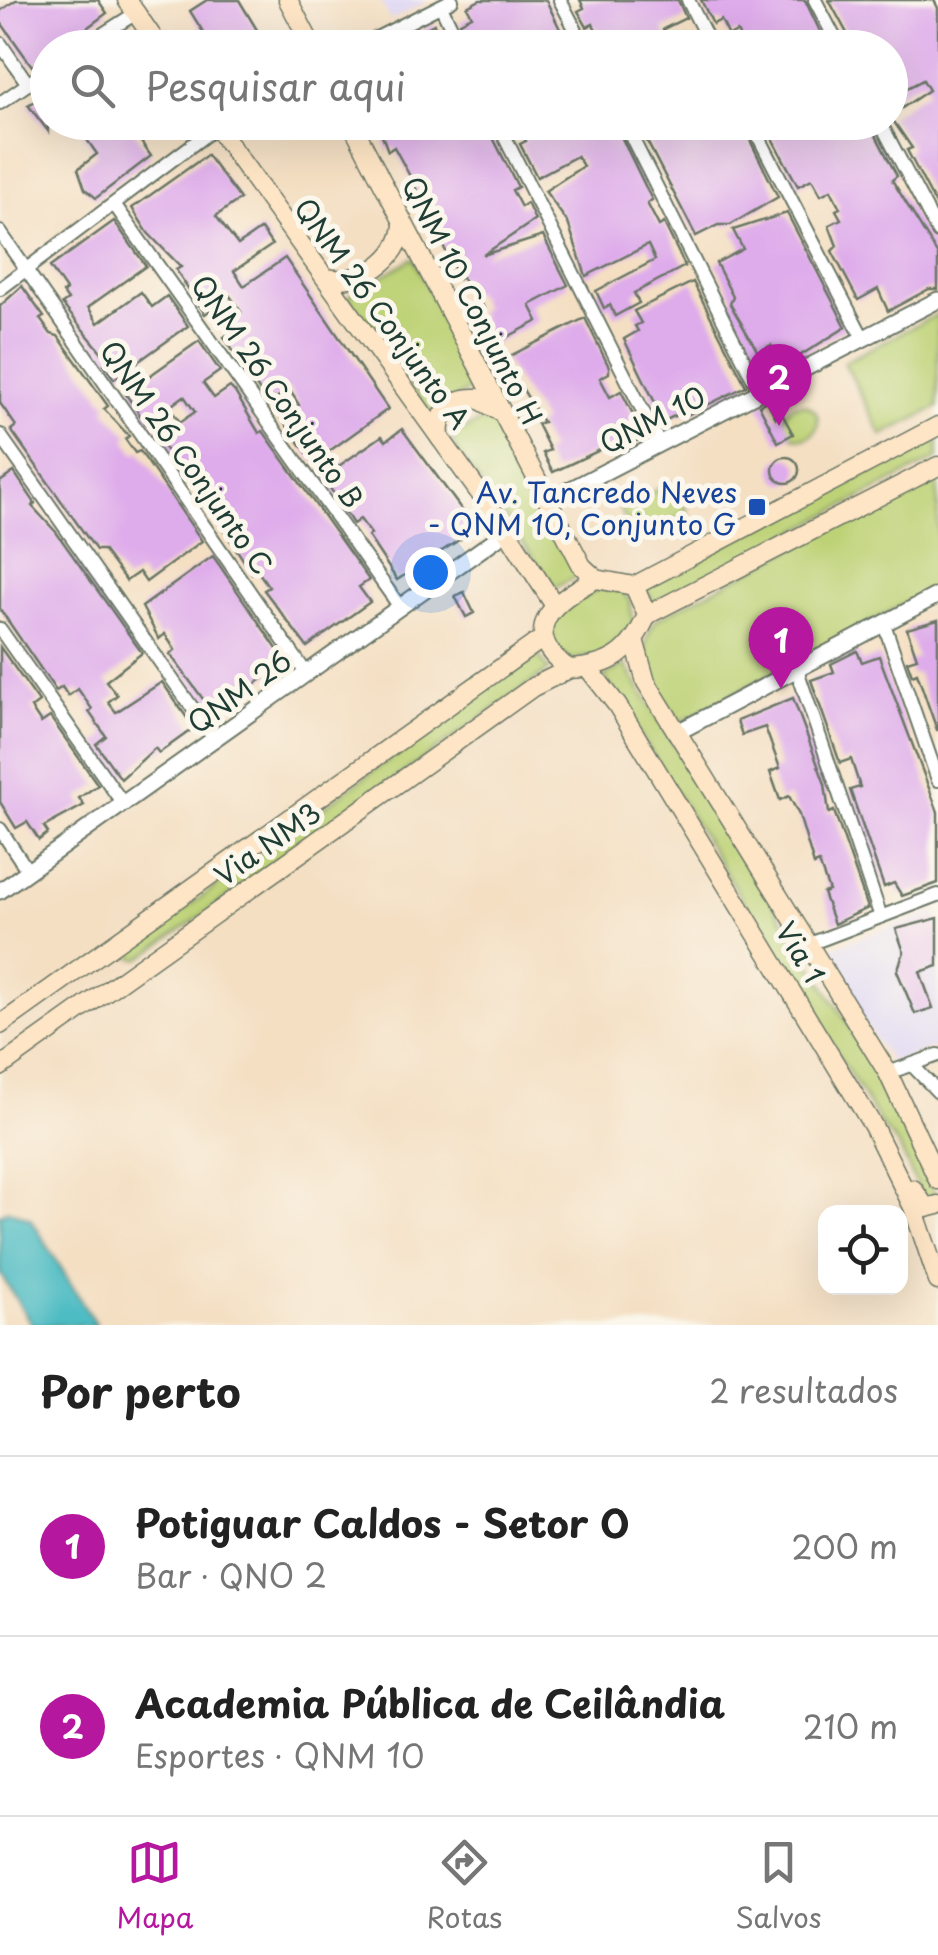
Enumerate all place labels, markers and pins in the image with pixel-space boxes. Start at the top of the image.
pin: 2 [746,344,812,426]
place label: Av. Tancredo Neves - QNM 10, Conjunto G [427,470,737,545]
marker: Av. Tancredo Neves - QNM 10, Conjunto G [746,496,768,518]
pin: 1 [748,606,814,689]

